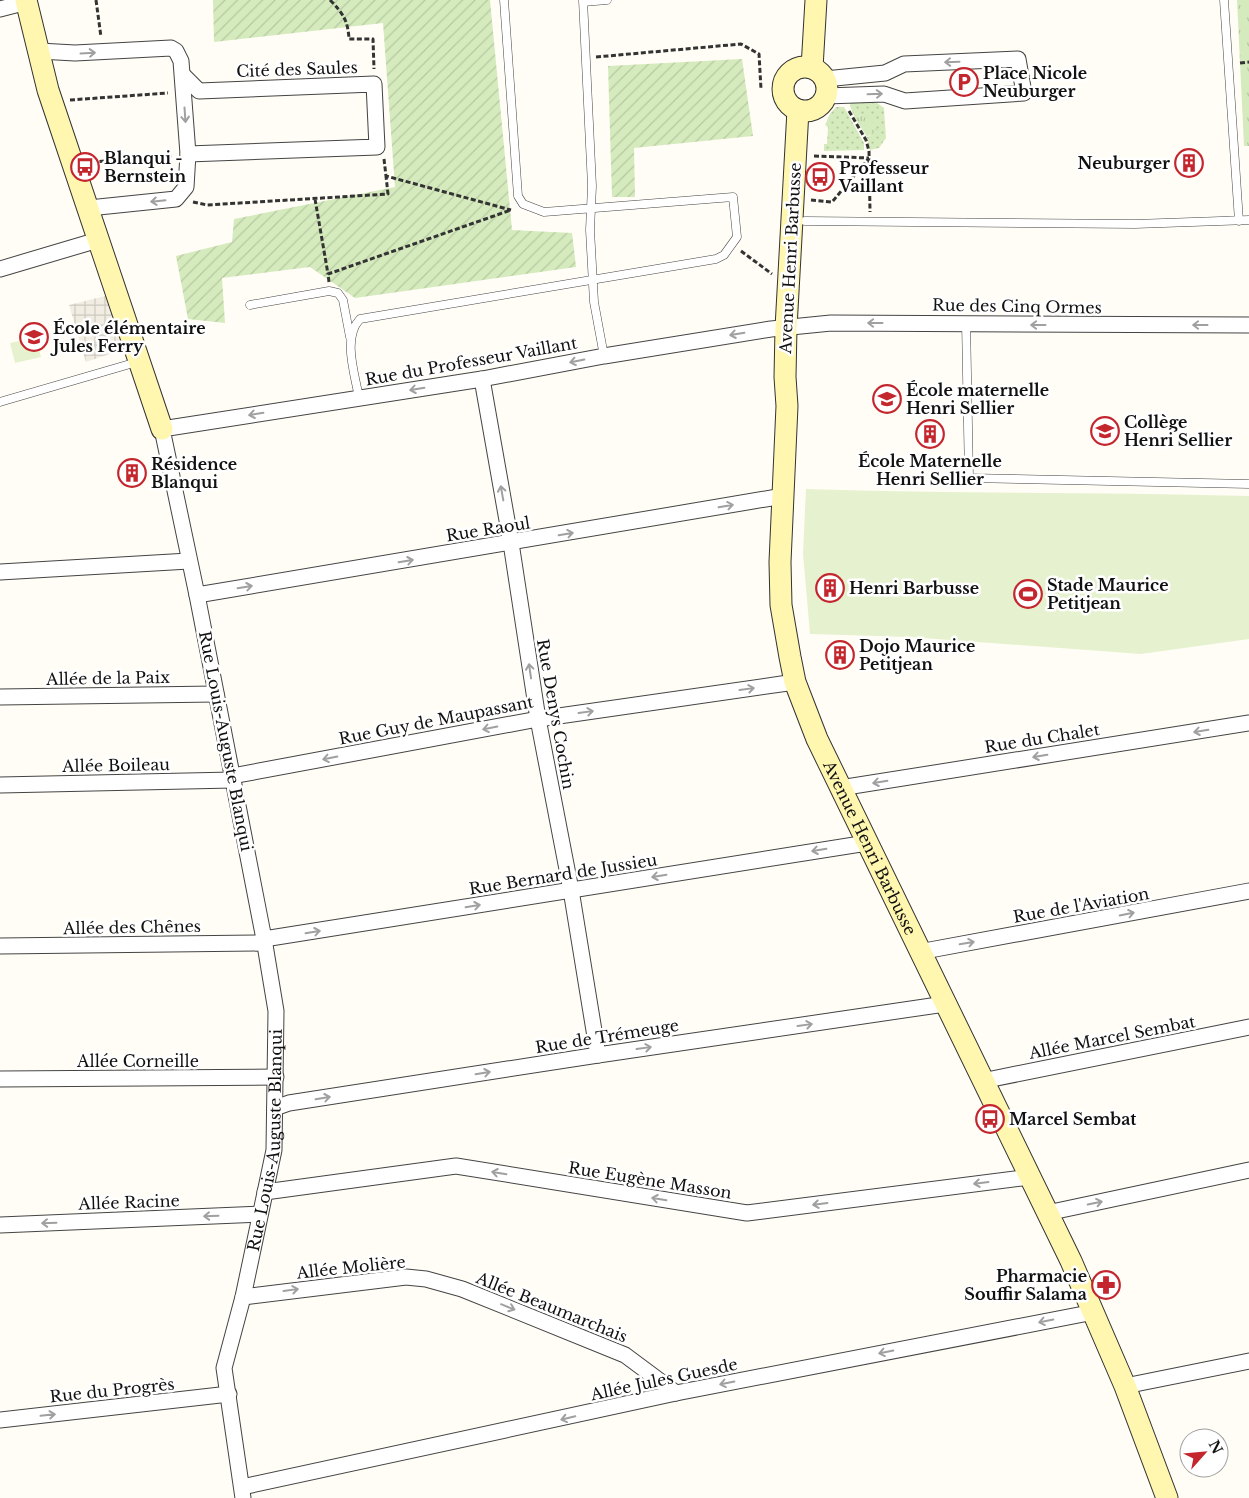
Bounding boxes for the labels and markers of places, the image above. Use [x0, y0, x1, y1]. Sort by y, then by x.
place label: Place Nicole Neuburger [983, 63, 1087, 101]
parking icon: Place Nicole Neuburger [949, 67, 979, 97]
place label: Blanqui - Bernstein [104, 148, 186, 186]
building icon: Neuburger [1174, 148, 1204, 178]
bus stop icon: Blanqui - Bernstein [70, 152, 100, 182]
place label: Neuburger [1078, 153, 1170, 173]
place label: Professeur Vaillant [838, 158, 929, 196]
bus stop icon: Professeur Vaillant [805, 162, 835, 192]
place label: École élémentaire Jules Ferry [50, 318, 206, 356]
school or university icon: École élémentaire Jules Ferry [19, 322, 49, 352]
place label: École maternelle Henri Sellier [906, 380, 1049, 418]
school or university icon: École maternelle Henri Sellier [872, 384, 902, 414]
place label: Collège Henri Sellier [1124, 412, 1232, 450]
school or university icon: Collège Henri Sellier [1090, 416, 1120, 446]
building icon: École Maternelle Henri Sellier [915, 419, 945, 449]
place label: École Maternelle Henri Sellier [858, 451, 1002, 489]
place label: Résidence Blanqui [151, 454, 237, 492]
building icon: Résidence Blanqui [117, 458, 147, 488]
building icon: Henri Barbusse [815, 573, 845, 603]
place label: Stade Maurice Petitjean [1047, 575, 1169, 613]
place label: Henri Barbusse [849, 578, 979, 598]
sports icon: Stade Maurice Petitjean [1013, 579, 1043, 609]
place label: Dojo Maurice Petitjean [859, 636, 975, 674]
building icon: Dojo Maurice Petitjean [825, 640, 855, 670]
bus stop icon: Marcel Sembat [975, 1104, 1005, 1134]
place label: Marcel Sembat [1009, 1109, 1137, 1129]
place label: Pharmacie Souffir Salama [964, 1266, 1087, 1304]
pharmacy icon: Pharmacie Souffir Salama [1091, 1270, 1121, 1300]

